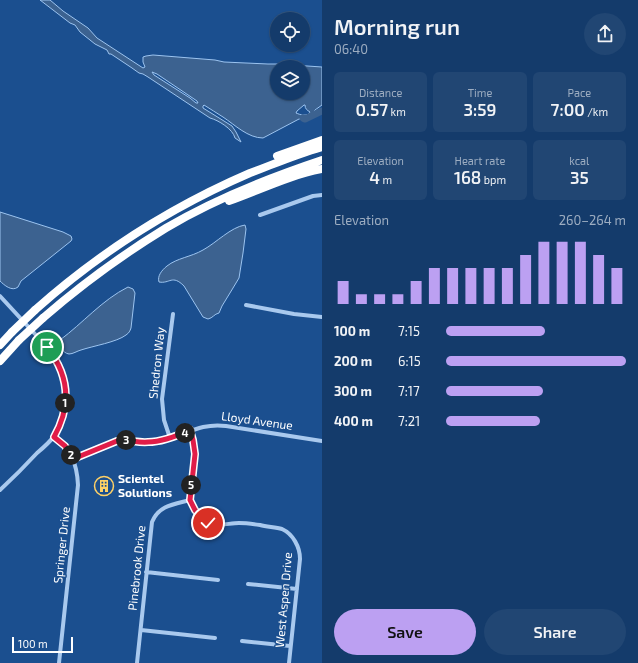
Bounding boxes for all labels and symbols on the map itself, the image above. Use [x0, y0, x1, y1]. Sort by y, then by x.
street label: Shedron Way [145, 326, 167, 400]
pin [30, 330, 64, 364]
pin: 1 [55, 393, 75, 413]
street label: Lloyd Avenue [220, 408, 294, 432]
pin: 4 [175, 423, 195, 443]
pin: 3 [116, 430, 136, 450]
pin: 2 [61, 445, 81, 465]
place label: Scientel Solutions [118, 471, 172, 499]
building icon: Scientel Solutions [93, 475, 115, 497]
pin: 5 [181, 475, 201, 495]
street label: Springer Drive [50, 506, 72, 584]
pin [191, 506, 225, 540]
street label: Pinebrook Drive [125, 525, 147, 611]
street label: West Aspen Drive [272, 552, 294, 648]
scale bar [12, 635, 73, 654]

